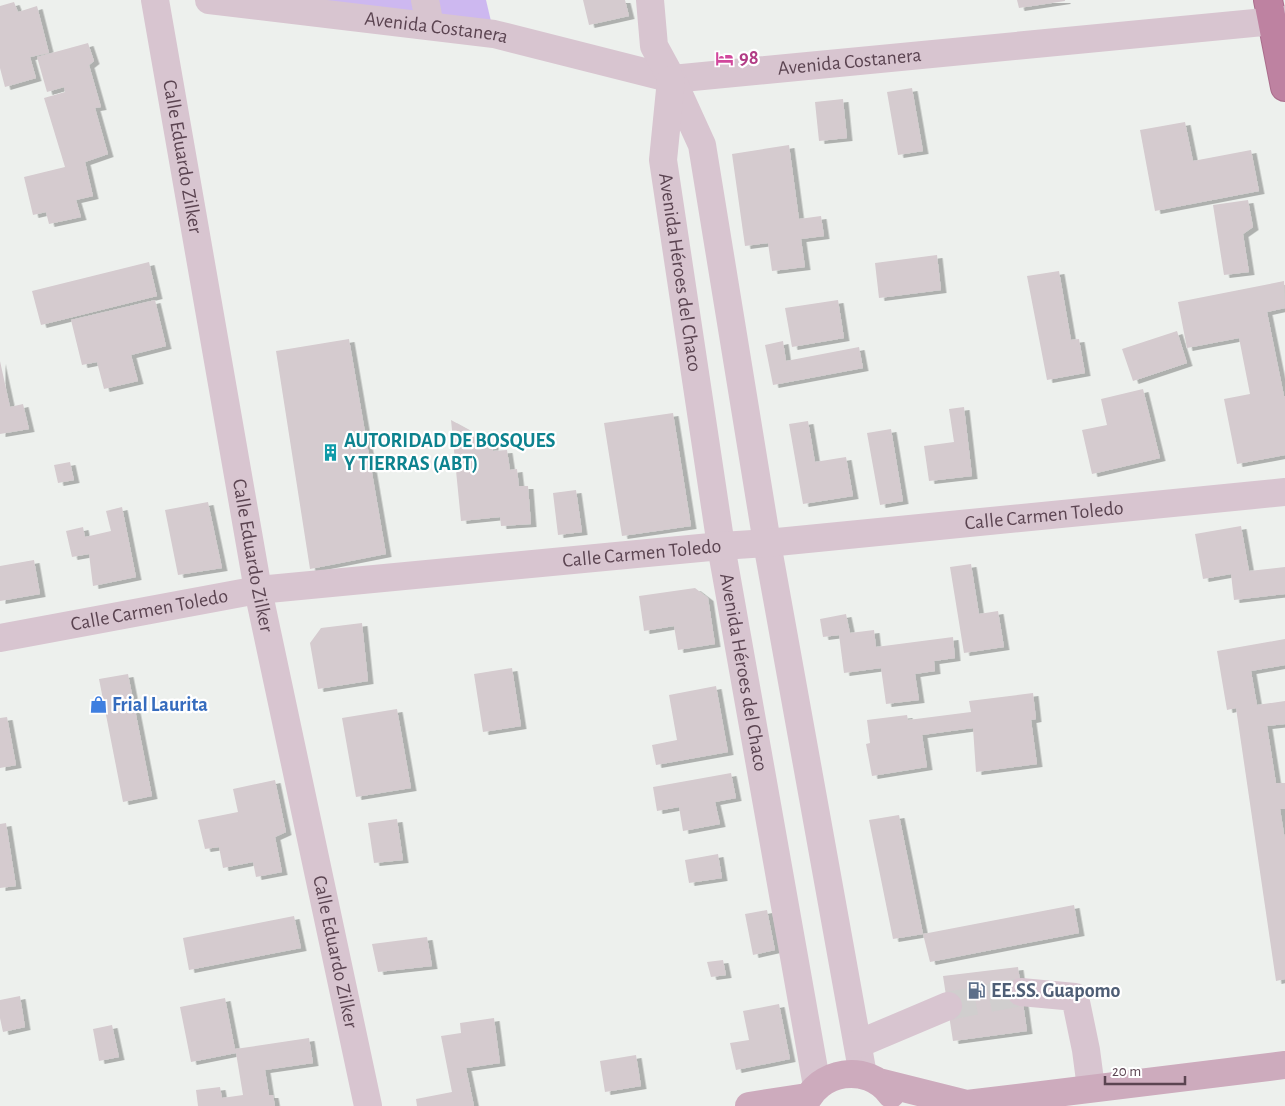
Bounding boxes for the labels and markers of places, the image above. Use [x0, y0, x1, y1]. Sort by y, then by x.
hotel icon: 98 [715, 48, 735, 68]
place label: 98 [739, 48, 759, 68]
place label: AUTORIDAD DE BOSQUES Y TIERRAS (ABT) [344, 431, 556, 474]
building icon: AUTORIDAD DE BOSQUES Y TIERRAS (ABT) [320, 442, 340, 462]
shop icon: Frial Laurita [88, 695, 108, 715]
place label: Frial Laurita [112, 695, 208, 715]
fuel station icon: EE.SS. Guapomo [967, 981, 987, 1001]
place label: EE.SS. Guapomo [991, 981, 1121, 1001]

